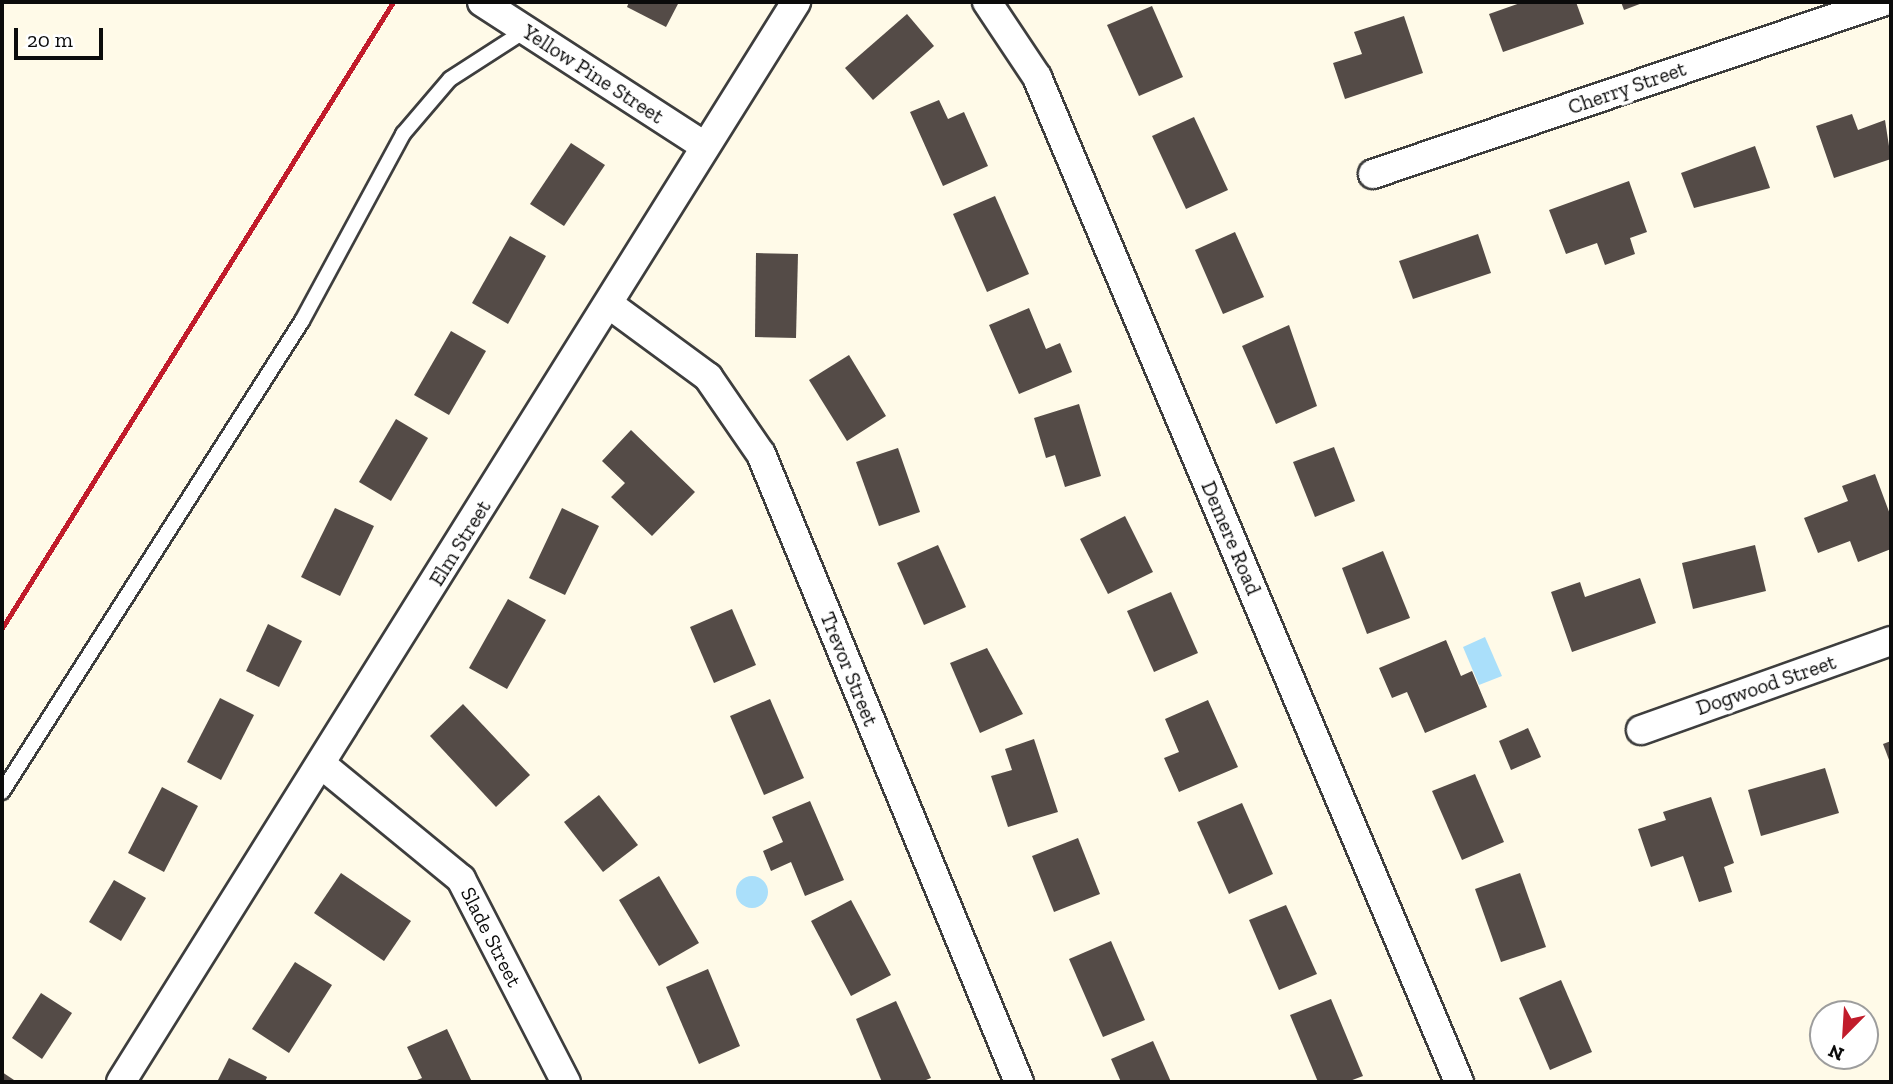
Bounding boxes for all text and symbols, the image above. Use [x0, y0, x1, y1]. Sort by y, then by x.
scale bar [18, 14, 107, 58]
street label: Yellow Pine Street [518, 19, 668, 129]
text: 20 m [27, 27, 73, 52]
street label: Cherry Street [1564, 56, 1690, 120]
street label: Demere Road [1196, 477, 1266, 599]
street label: Elm Street [424, 496, 496, 590]
street label: Trevor Street [815, 608, 883, 730]
street label: Dogwood Street [1693, 649, 1839, 721]
street label: Slade Street [455, 883, 527, 991]
north arrow [1809, 1000, 1879, 1070]
text: N [1825, 1039, 1847, 1066]

